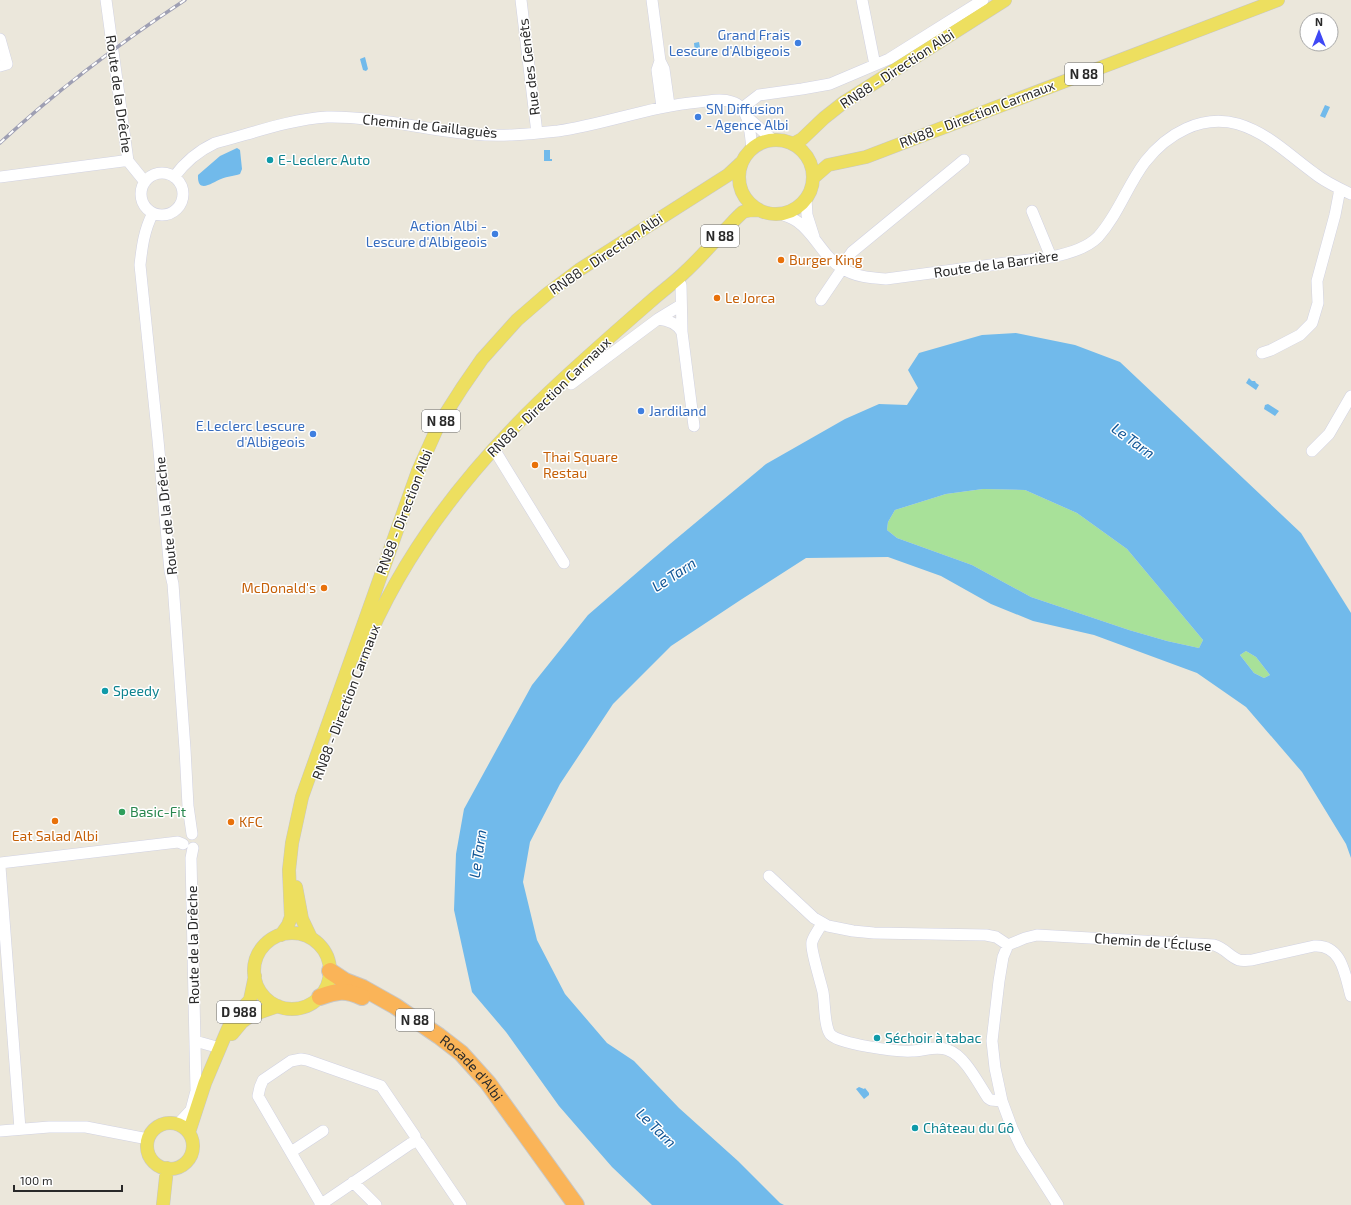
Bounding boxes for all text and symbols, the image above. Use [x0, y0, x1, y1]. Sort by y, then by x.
north arrow [1299, 12, 1339, 52]
text: N [1315, 15, 1323, 28]
street label: Rue des Genêts [514, 18, 543, 116]
street label: RN88 - Direction Albi [836, 25, 957, 112]
place label: Grand Frais Lescure d'Albigeois [669, 26, 790, 59]
street label: Route de la Drêche [103, 34, 136, 154]
marker: Grand Frais Lescure d'Albigeois [793, 38, 803, 48]
road number: N 88 [1065, 63, 1103, 85]
street label: RN88 - Direction Carmaux [897, 76, 1058, 151]
place label: SN Diffusion - Agence Albi [706, 100, 789, 133]
street label: Chemin de Gaillaguès [362, 110, 498, 141]
marker: SN Diffusion - Agence Albi [693, 112, 703, 122]
place label: E-Leclerc Auto [278, 151, 370, 168]
marker: E-Leclerc Auto [265, 155, 275, 165]
street label: RN88 - Direction Albi [546, 209, 665, 298]
place label: Action Albi - Lescure d'Albigeois [366, 217, 487, 250]
road number: N 88 [701, 225, 739, 247]
marker: Action Albi - Lescure d'Albigeois [490, 229, 500, 239]
street label: Route de la Barrière [933, 246, 1059, 281]
place label: Burger King [789, 251, 863, 268]
marker: Burger King [776, 255, 786, 265]
place label: Le Jorca [725, 289, 775, 306]
marker: Le Jorca [712, 293, 722, 303]
street label: RN88 - Direction Carmaux [483, 333, 614, 460]
place label: Jardiland [649, 402, 706, 419]
marker: Jardiland [636, 406, 646, 416]
road number: N 88 [422, 410, 460, 432]
place label: E.Leclerc Lescure d'Albigeois [196, 417, 305, 450]
water label: Le Tarn [1109, 419, 1159, 462]
marker: E.Leclerc Lescure d'Albigeois [308, 429, 318, 439]
street label: RN88 - Direction Albi [372, 447, 435, 577]
place label: Thai Square Restau [543, 448, 618, 481]
street label: Route de la Drêche [151, 456, 180, 576]
marker: Thai Square Restau [530, 460, 540, 470]
water label: Le Tarn [648, 553, 699, 595]
place label: McDonald's [242, 579, 316, 596]
marker: McDonald's [319, 583, 329, 593]
street label: RN88 - Direction Carmaux [308, 621, 383, 782]
place label: Speedy [113, 682, 160, 699]
marker: Speedy [100, 686, 110, 696]
place label: Basic-Fit [130, 803, 186, 820]
marker: Basic-Fit [117, 807, 127, 817]
place label: KFC [239, 813, 263, 830]
marker: Eat Salad Albi [50, 816, 60, 826]
marker: KFC [226, 817, 236, 827]
place label: Eat Salad Albi [12, 827, 98, 844]
water label: Le Tarn [465, 828, 489, 879]
street label: Route de la Drêche [183, 885, 202, 1005]
street label: Chemin de l'Écluse [1094, 929, 1212, 954]
road number: D 988 [217, 1001, 261, 1023]
road number: N 88 [396, 1009, 434, 1031]
place label: Séchoir à tabac [885, 1029, 981, 1046]
street label: Rocade d'Albi [437, 1031, 507, 1104]
marker: Séchoir à tabac [872, 1033, 882, 1043]
water label: Le Tarn [633, 1104, 681, 1151]
place label: Château du Gô [923, 1119, 1014, 1136]
marker: Château du Gô [910, 1123, 920, 1133]
scale bar [14, 1167, 122, 1193]
text: 100 m [20, 1173, 52, 1187]

